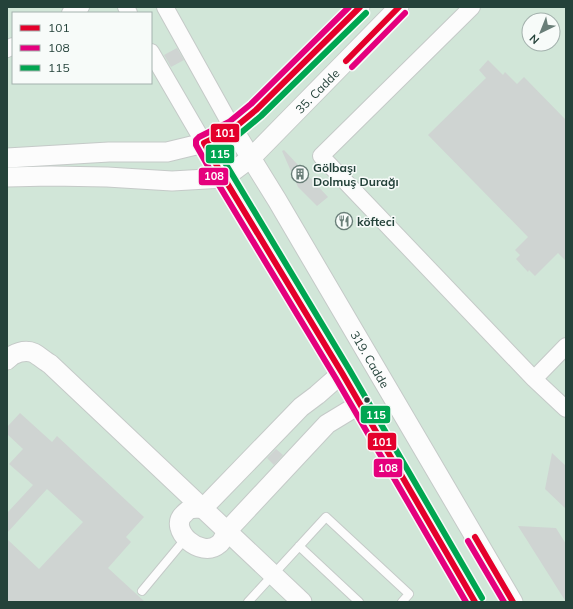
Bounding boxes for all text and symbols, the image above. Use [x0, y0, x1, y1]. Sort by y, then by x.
legend [12, 12, 152, 84]
north arrow [521, 12, 561, 52]
text: 101 [48, 20, 70, 35]
text: N [526, 31, 542, 47]
text: 108 [48, 40, 70, 55]
text: 115 [48, 60, 70, 75]
street label: 35. Cadde [292, 65, 342, 116]
line badge: 101 [210, 123, 240, 143]
text: 101 [215, 126, 235, 140]
line badge: 115 [205, 144, 235, 164]
text: 115 [210, 147, 230, 161]
place label: Gölbaşı Dolmuş Durağı [313, 160, 399, 189]
building icon: Gölbaşı Dolmuş Durağı [290, 164, 310, 184]
line badge: 108 [198, 167, 229, 186]
text: 108 [204, 169, 224, 183]
restaurant icon: köfteci [334, 211, 354, 231]
place label: köfteci [357, 214, 395, 229]
street label: 319. Cadde [348, 328, 393, 390]
unlabelled marker [362, 395, 372, 405]
line badge: 115 [360, 405, 391, 424]
text: 115 [366, 408, 386, 422]
line badge: 101 [367, 432, 397, 451]
text: 101 [372, 435, 392, 449]
line badge: 108 [373, 458, 403, 478]
text: 108 [378, 461, 398, 475]

